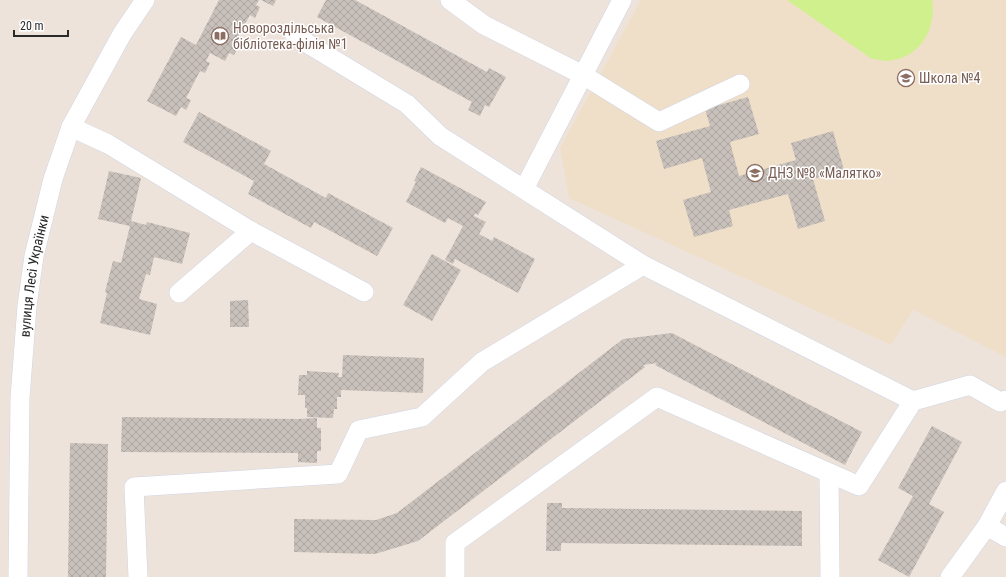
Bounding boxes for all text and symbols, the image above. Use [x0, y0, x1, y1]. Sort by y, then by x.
scale bar [14, 12, 68, 38]
text: 20 m [20, 19, 44, 33]
place label: Новороздільська бібліотека-філія №1 [233, 20, 348, 52]
library icon: Новороздільська бібліотека-філія №1 [210, 26, 230, 46]
school or university icon: Школа №4 [896, 68, 916, 88]
place label: Школа №4 [919, 70, 980, 86]
school or university icon: ДНЗ №8 «Малятко» [745, 163, 765, 183]
place label: ДНЗ №8 «Малятко» [768, 165, 882, 181]
street label: вулиця Лесі Українки [17, 213, 52, 338]

